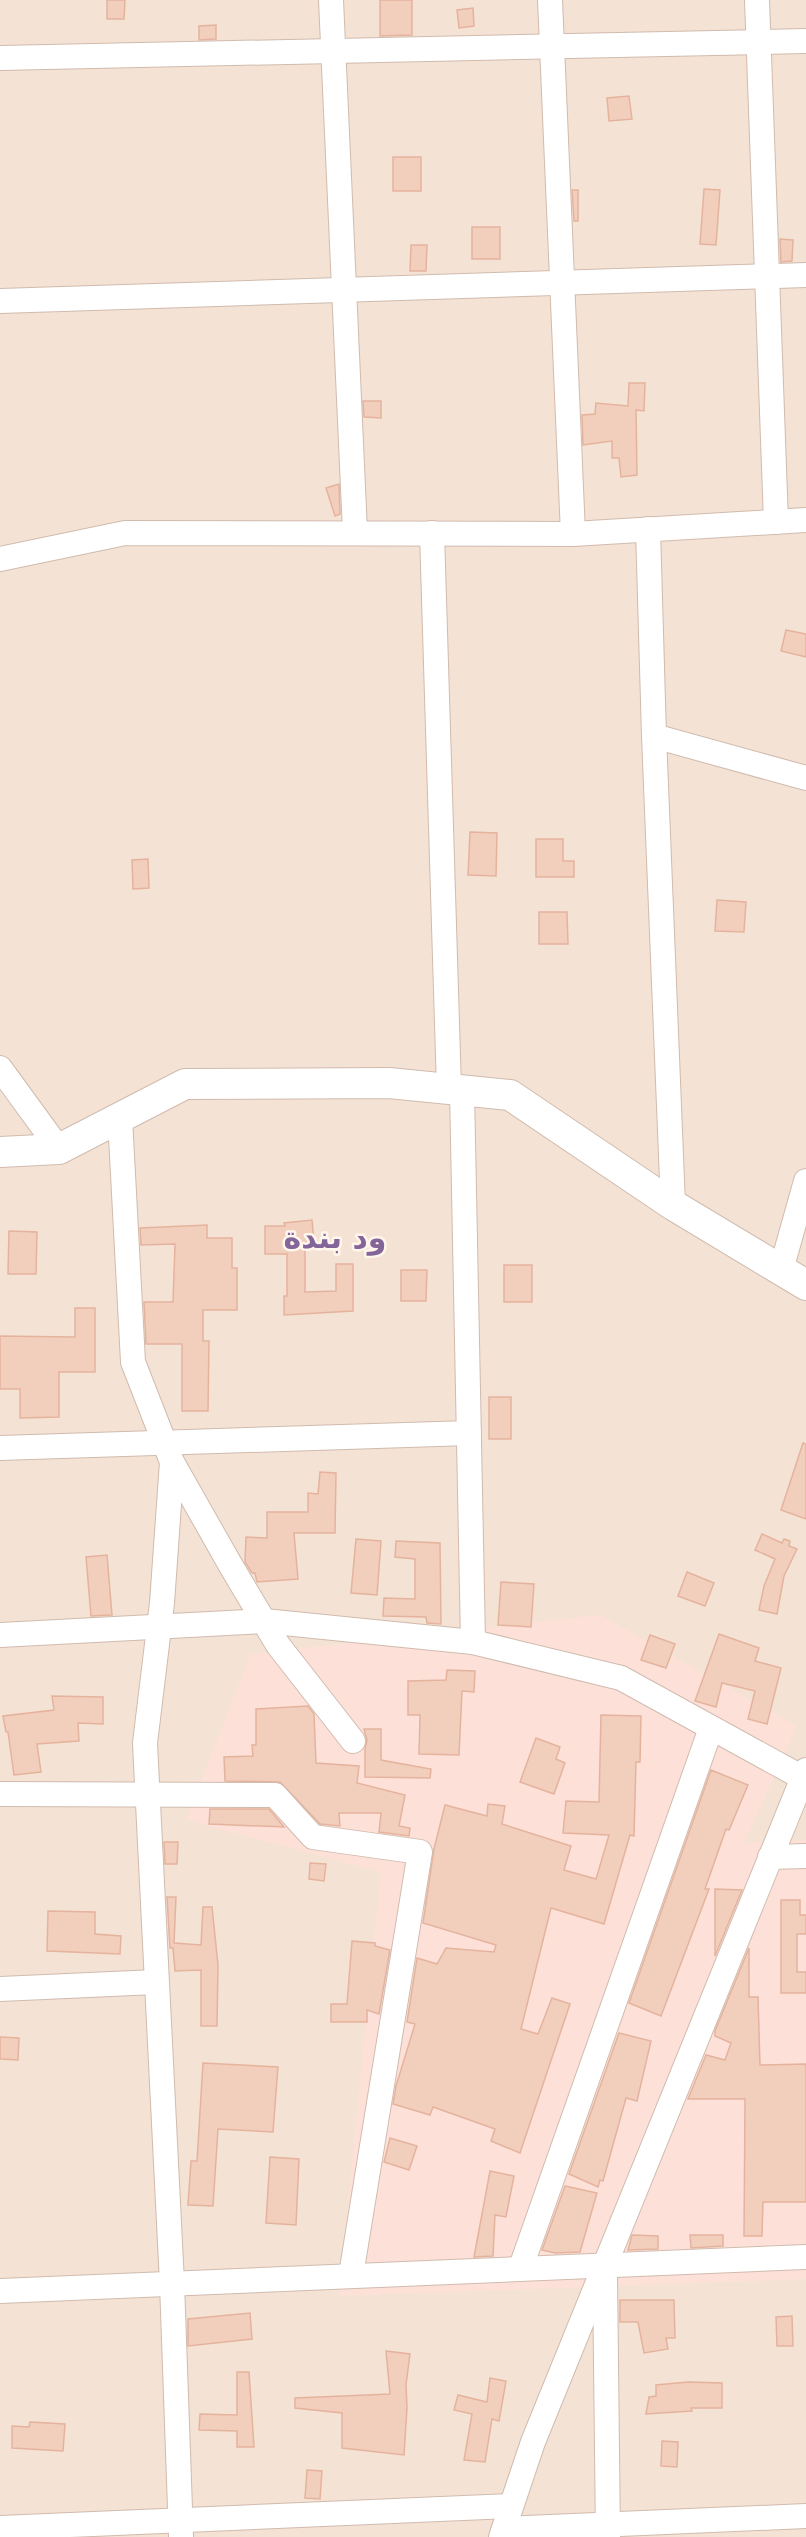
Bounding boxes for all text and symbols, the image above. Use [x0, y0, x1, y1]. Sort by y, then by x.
district label: ود بندة [283, 1220, 387, 1256]

